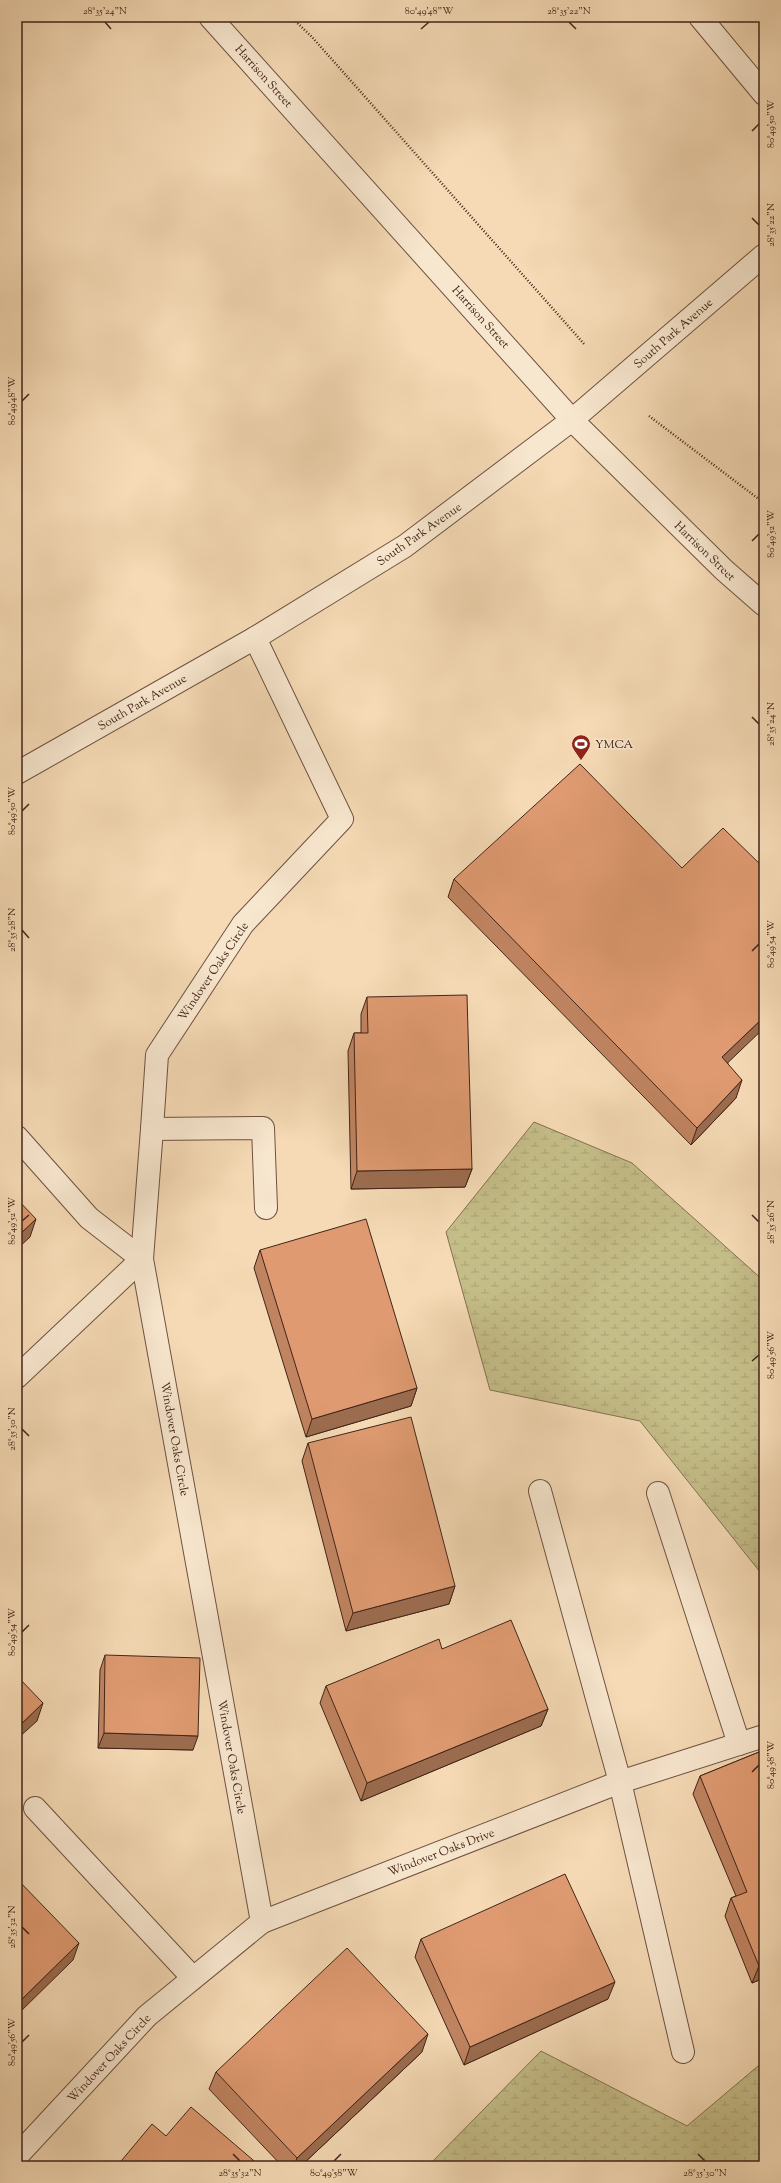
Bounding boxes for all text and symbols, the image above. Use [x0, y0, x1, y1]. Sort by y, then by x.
text: 28°35'24"N [83, 4, 127, 19]
text: 80°49'48"W [405, 4, 453, 19]
text: 28°35'22"N [547, 4, 591, 19]
street label: Harrison Street [230, 41, 296, 112]
text: 80°49'50"W [764, 100, 779, 148]
text: 28°35'22"N [764, 203, 779, 247]
street label: Harrison Street [447, 282, 513, 353]
street label: South Park Avenue [630, 294, 718, 373]
text: 80°49'48"W [5, 377, 20, 425]
street label: South Park Avenue [373, 499, 466, 571]
text: 80°49'52"W [764, 510, 779, 558]
street label: Harrison Street [670, 518, 739, 586]
street label: South Park Avenue [95, 670, 191, 736]
text: 28°35'24"N [764, 702, 779, 746]
sports icon: YMCA [570, 733, 592, 761]
place label: YMCA [595, 736, 634, 754]
text: 80°49'50"W [5, 787, 20, 835]
text: 28°35'28"N [5, 908, 20, 952]
street label: Windover Oaks Circle [174, 918, 254, 1025]
text: 80°49'54"W [764, 920, 779, 968]
text: 80°49'52"W [5, 1197, 20, 1245]
text: 28°35'26"N [764, 1200, 779, 1244]
text: 80°49'56"W [764, 1331, 779, 1379]
street label: Windover Oaks Circle [155, 1381, 193, 1498]
text: 28°35'30"N [5, 1407, 20, 1451]
text: 80°49'54"W [5, 1608, 20, 1656]
street label: Windover Oaks Circle [212, 1699, 250, 1816]
text: 80°49'58"W [764, 1741, 779, 1789]
street label: Windover Oaks Drive [385, 1824, 498, 1882]
text: 28°35'32"N [5, 1905, 20, 1949]
street label: Windover Oaks Circle [64, 2010, 156, 2107]
text: 80°49'56"W [5, 2018, 20, 2066]
text: 28°35'32"N [218, 2166, 262, 2181]
text: 80°49'58"W [310, 2166, 358, 2181]
text: 28°35'30"N [683, 2166, 727, 2181]

